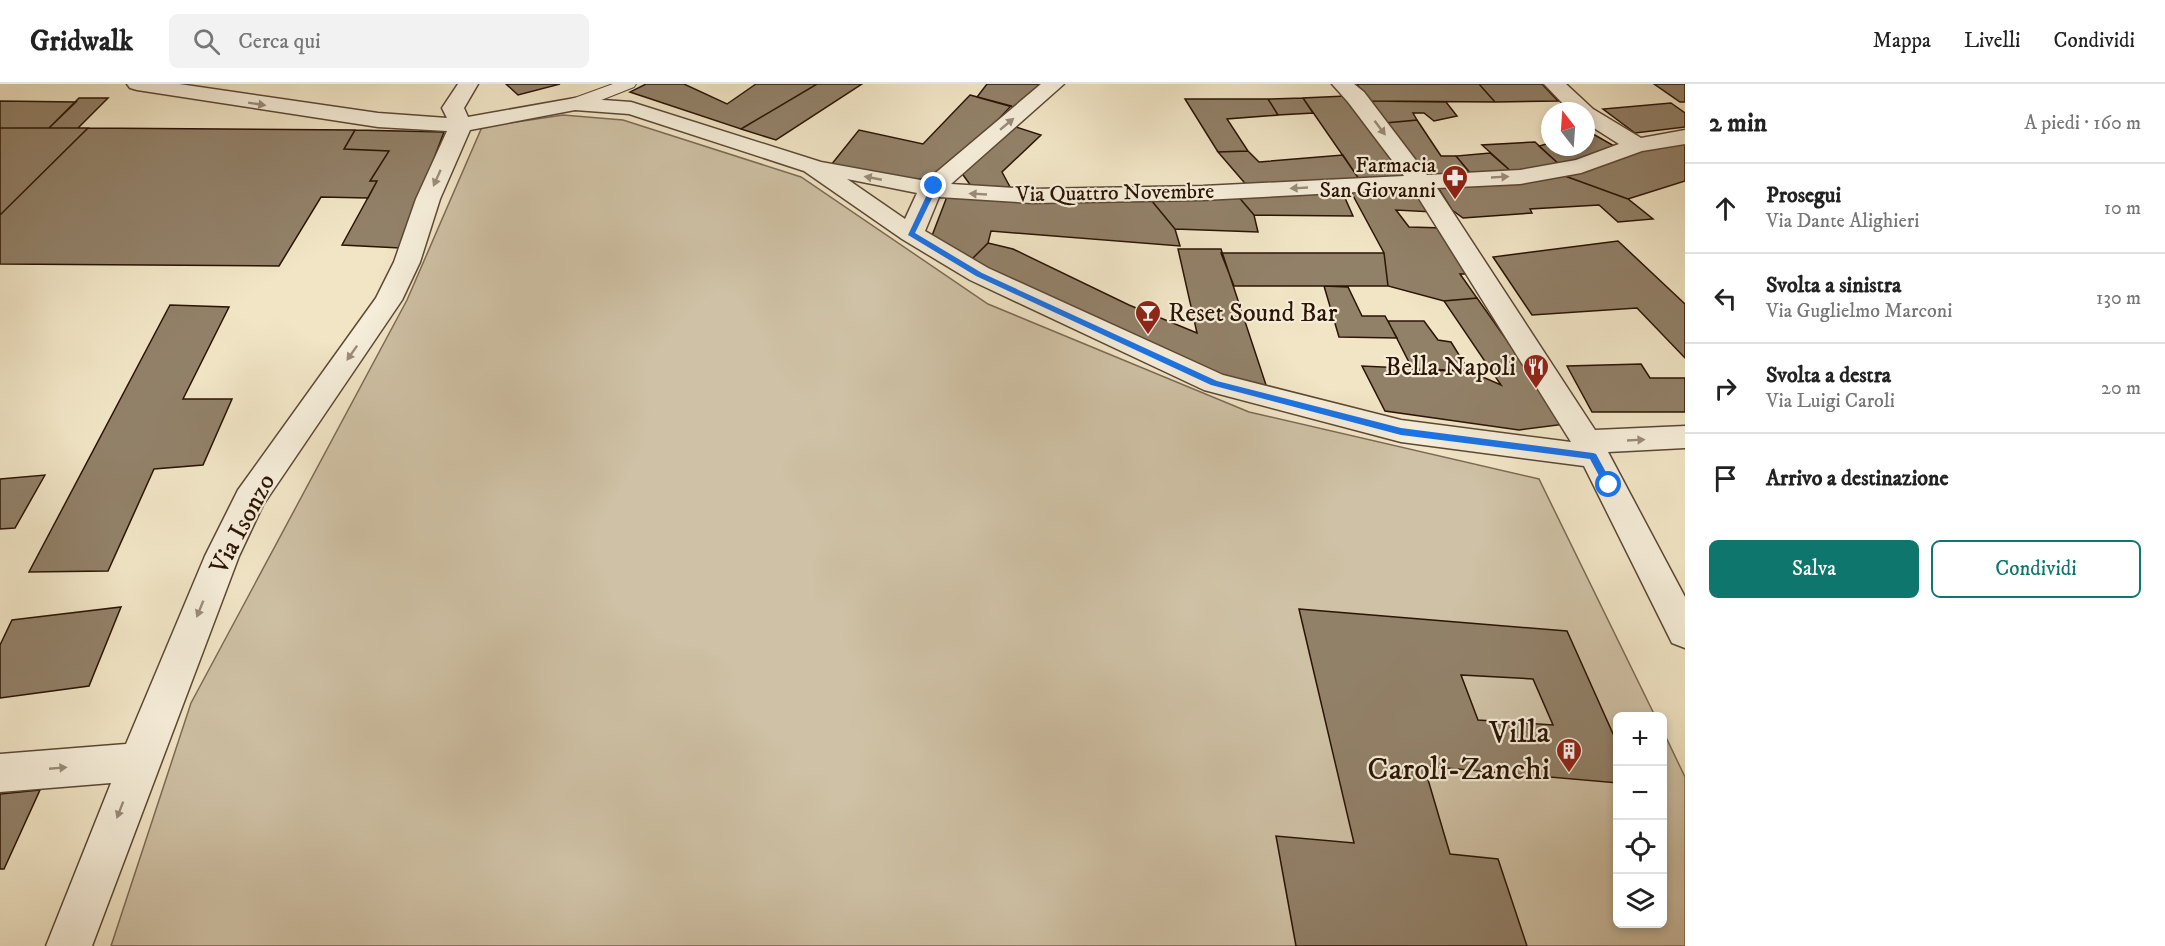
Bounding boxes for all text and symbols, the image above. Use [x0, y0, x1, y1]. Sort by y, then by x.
search box [169, 14, 589, 68]
text: Gridwalk [30, 24, 133, 59]
icon: search [190, 25, 223, 58]
text: Cerca qui [238, 28, 321, 55]
text: Mappa [1873, 28, 1931, 54]
text: Livelli [1964, 28, 2020, 54]
text: Condividi [2053, 28, 2135, 54]
one-way arrow [248, 100, 267, 109]
north arrow [1541, 102, 1595, 156]
text: 2 min [1709, 107, 1767, 140]
text: A piedi · 160 m [2024, 111, 2141, 136]
one-way arrow [999, 118, 1014, 131]
one-way arrow [1373, 121, 1385, 136]
place label: Farmacia San Giovanni [1319, 152, 1437, 204]
pharmacy icon: Farmacia San Giovanni [1440, 163, 1470, 201]
one-way arrow [433, 170, 442, 187]
route end [920, 172, 946, 198]
one-way arrow [864, 173, 883, 182]
one-way arrow [1490, 173, 1509, 182]
street label: Via Quattro Novembre [1015, 178, 1214, 208]
text: Prosegui [1766, 182, 1841, 209]
one-way arrow [1289, 183, 1308, 192]
one-way arrow [968, 189, 987, 198]
icon: ahead [1709, 192, 1742, 225]
text: 10 m [2104, 196, 2141, 221]
text: Via Dante Alighieri [1766, 209, 1919, 234]
text: Svolta a sinistra [1766, 272, 1901, 299]
icon: left [1709, 282, 1742, 315]
text: 130 m [2096, 286, 2141, 311]
place label: Reset Sound Bar [1168, 297, 1338, 330]
bar icon: Reset Sound Bar [1133, 298, 1163, 336]
text: Via Guglielmo Marconi [1766, 299, 1952, 324]
one-way arrow [347, 344, 358, 361]
place label: Bella Napoli [1385, 351, 1516, 384]
restaurant icon: Bella Napoli [1521, 352, 1551, 390]
text: Svolta a destra [1766, 362, 1891, 389]
icon: right [1709, 372, 1742, 405]
text: 20 m [2101, 376, 2141, 401]
text: Via Luigi Caroli [1766, 389, 1895, 414]
one-way arrow [1627, 435, 1646, 444]
icon: arrive [1709, 462, 1742, 495]
text: Arrivo a destinazione [1766, 465, 1949, 492]
street label: Via Isonzo [202, 468, 283, 581]
route start [1595, 471, 1621, 497]
button: Salva [1709, 540, 1919, 598]
button: Condividi [1931, 540, 2141, 598]
one-way arrow [195, 601, 205, 619]
map controls [1613, 712, 1667, 928]
button: + [1613, 712, 1667, 766]
place label: Villa Caroli-Zanchi [1367, 713, 1550, 790]
building icon: Villa Caroli-Zanchi [1554, 736, 1584, 774]
one-way arrow [49, 764, 68, 773]
button: − [1613, 766, 1667, 820]
one-way arrow [115, 801, 125, 819]
button: locate [1613, 820, 1667, 874]
button: layers [1613, 874, 1667, 928]

